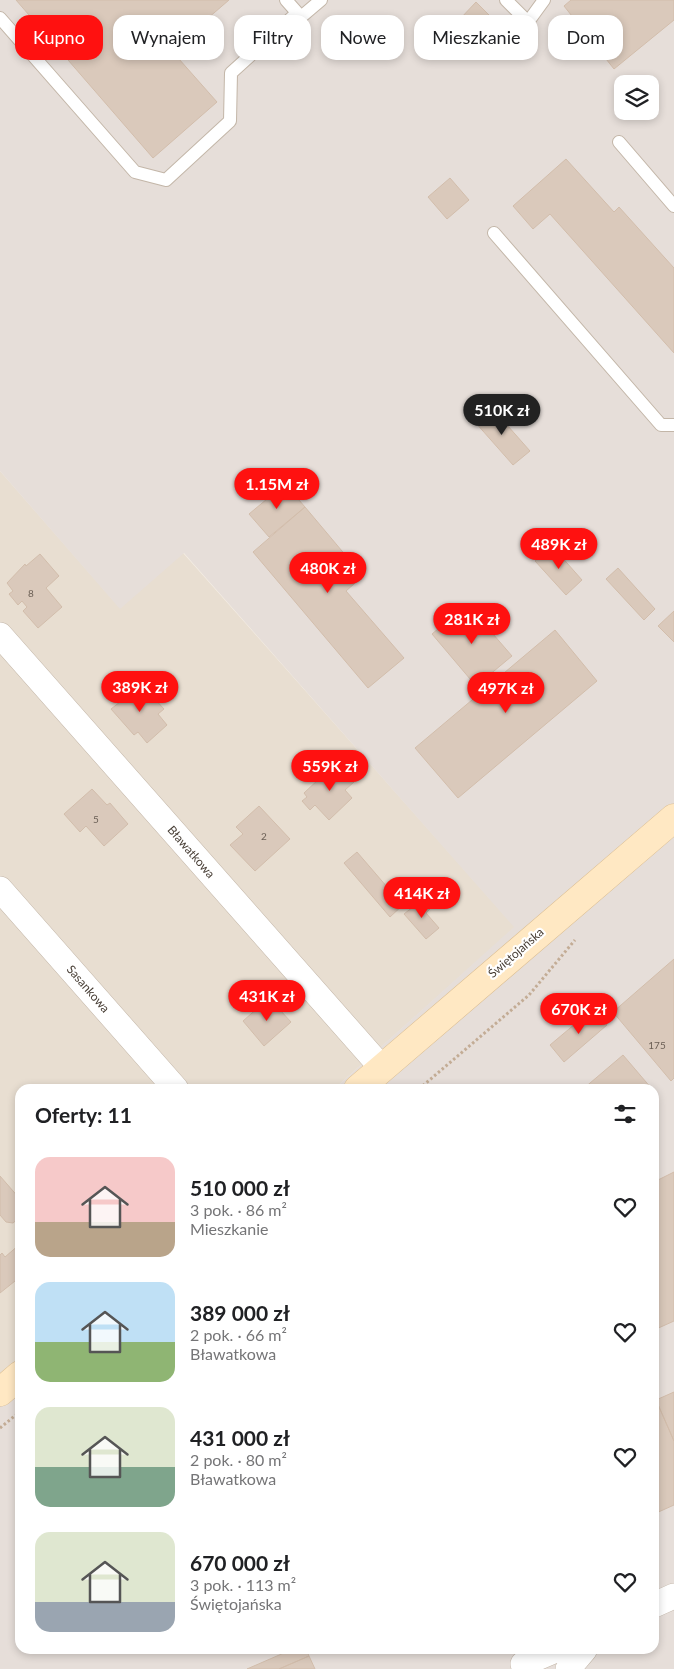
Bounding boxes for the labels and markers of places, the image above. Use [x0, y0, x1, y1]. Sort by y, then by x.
pin: 510K zł [456, 394, 548, 436]
pin: 1.15M zł [225, 468, 329, 510]
pin: 489K zł [513, 528, 605, 570]
pin: 480K zł [282, 552, 374, 594]
pin: 281K zł [426, 602, 518, 645]
pin: 389K zł [94, 670, 186, 713]
pin: 497K zł [460, 672, 552, 714]
pin: 559K zł [284, 750, 376, 792]
pin: 414K zł [376, 876, 468, 919]
pin: 431K zł [221, 980, 313, 1022]
pin: 670K zł [533, 992, 625, 1035]

